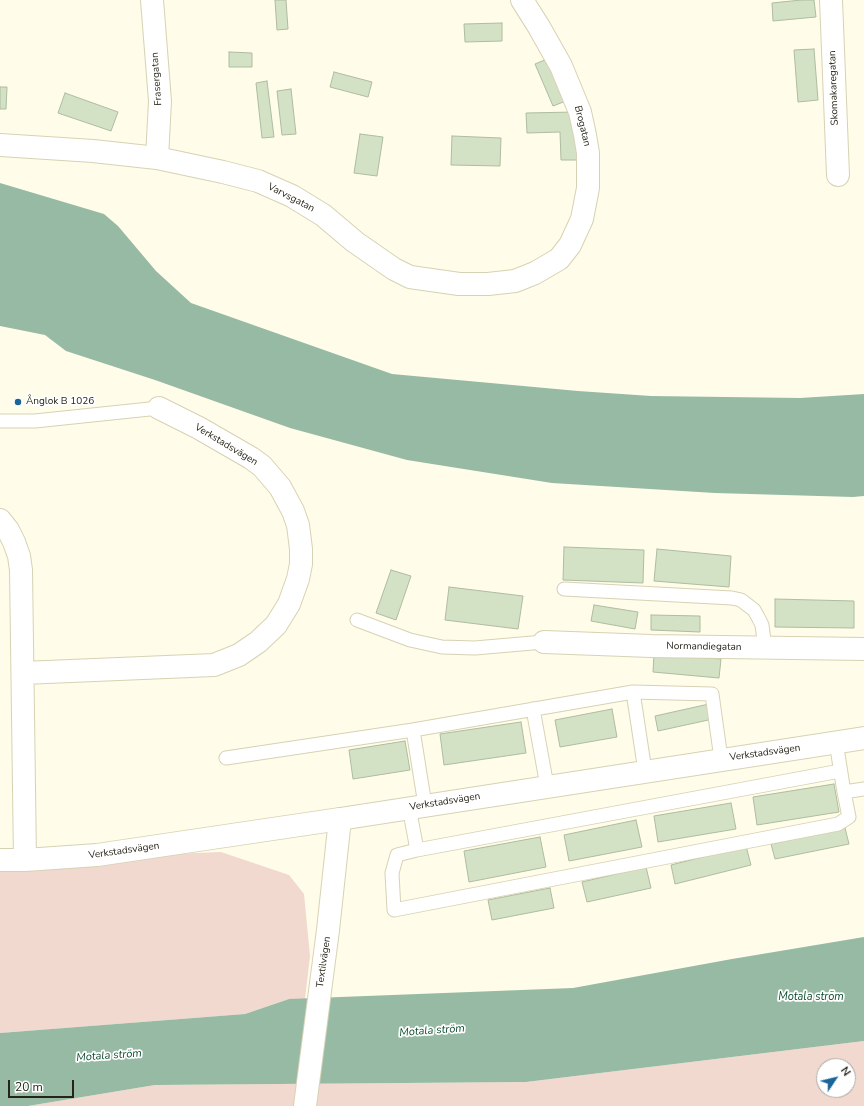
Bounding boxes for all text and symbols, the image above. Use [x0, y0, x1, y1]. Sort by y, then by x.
street label: Skomakaregatan [827, 50, 841, 126]
street label: Frasergatan [149, 52, 165, 106]
street label: Brogatan [571, 104, 593, 148]
street label: Varvsgatan [266, 181, 316, 215]
place label: Ånglok B 1026 [26, 396, 94, 408]
marker: Ånglok B 1026 [13, 397, 23, 407]
street label: Verkstadsvägen [192, 421, 260, 469]
street label: Normandiegatan [666, 640, 742, 654]
street label: Verkstadsvägen [729, 742, 801, 764]
street label: Verkstadsvägen [409, 790, 481, 814]
street label: Verkstadsvägen [88, 840, 160, 862]
street label: Textilvägen [314, 936, 334, 988]
water label: Motala ström [778, 990, 844, 1004]
water label: Motala ström [399, 1022, 465, 1040]
water label: Motala ström [76, 1047, 142, 1065]
north arrow [816, 1058, 856, 1098]
text: N [837, 1064, 854, 1079]
scale bar [10, 1072, 76, 1098]
text: 20 m [15, 1079, 43, 1095]

